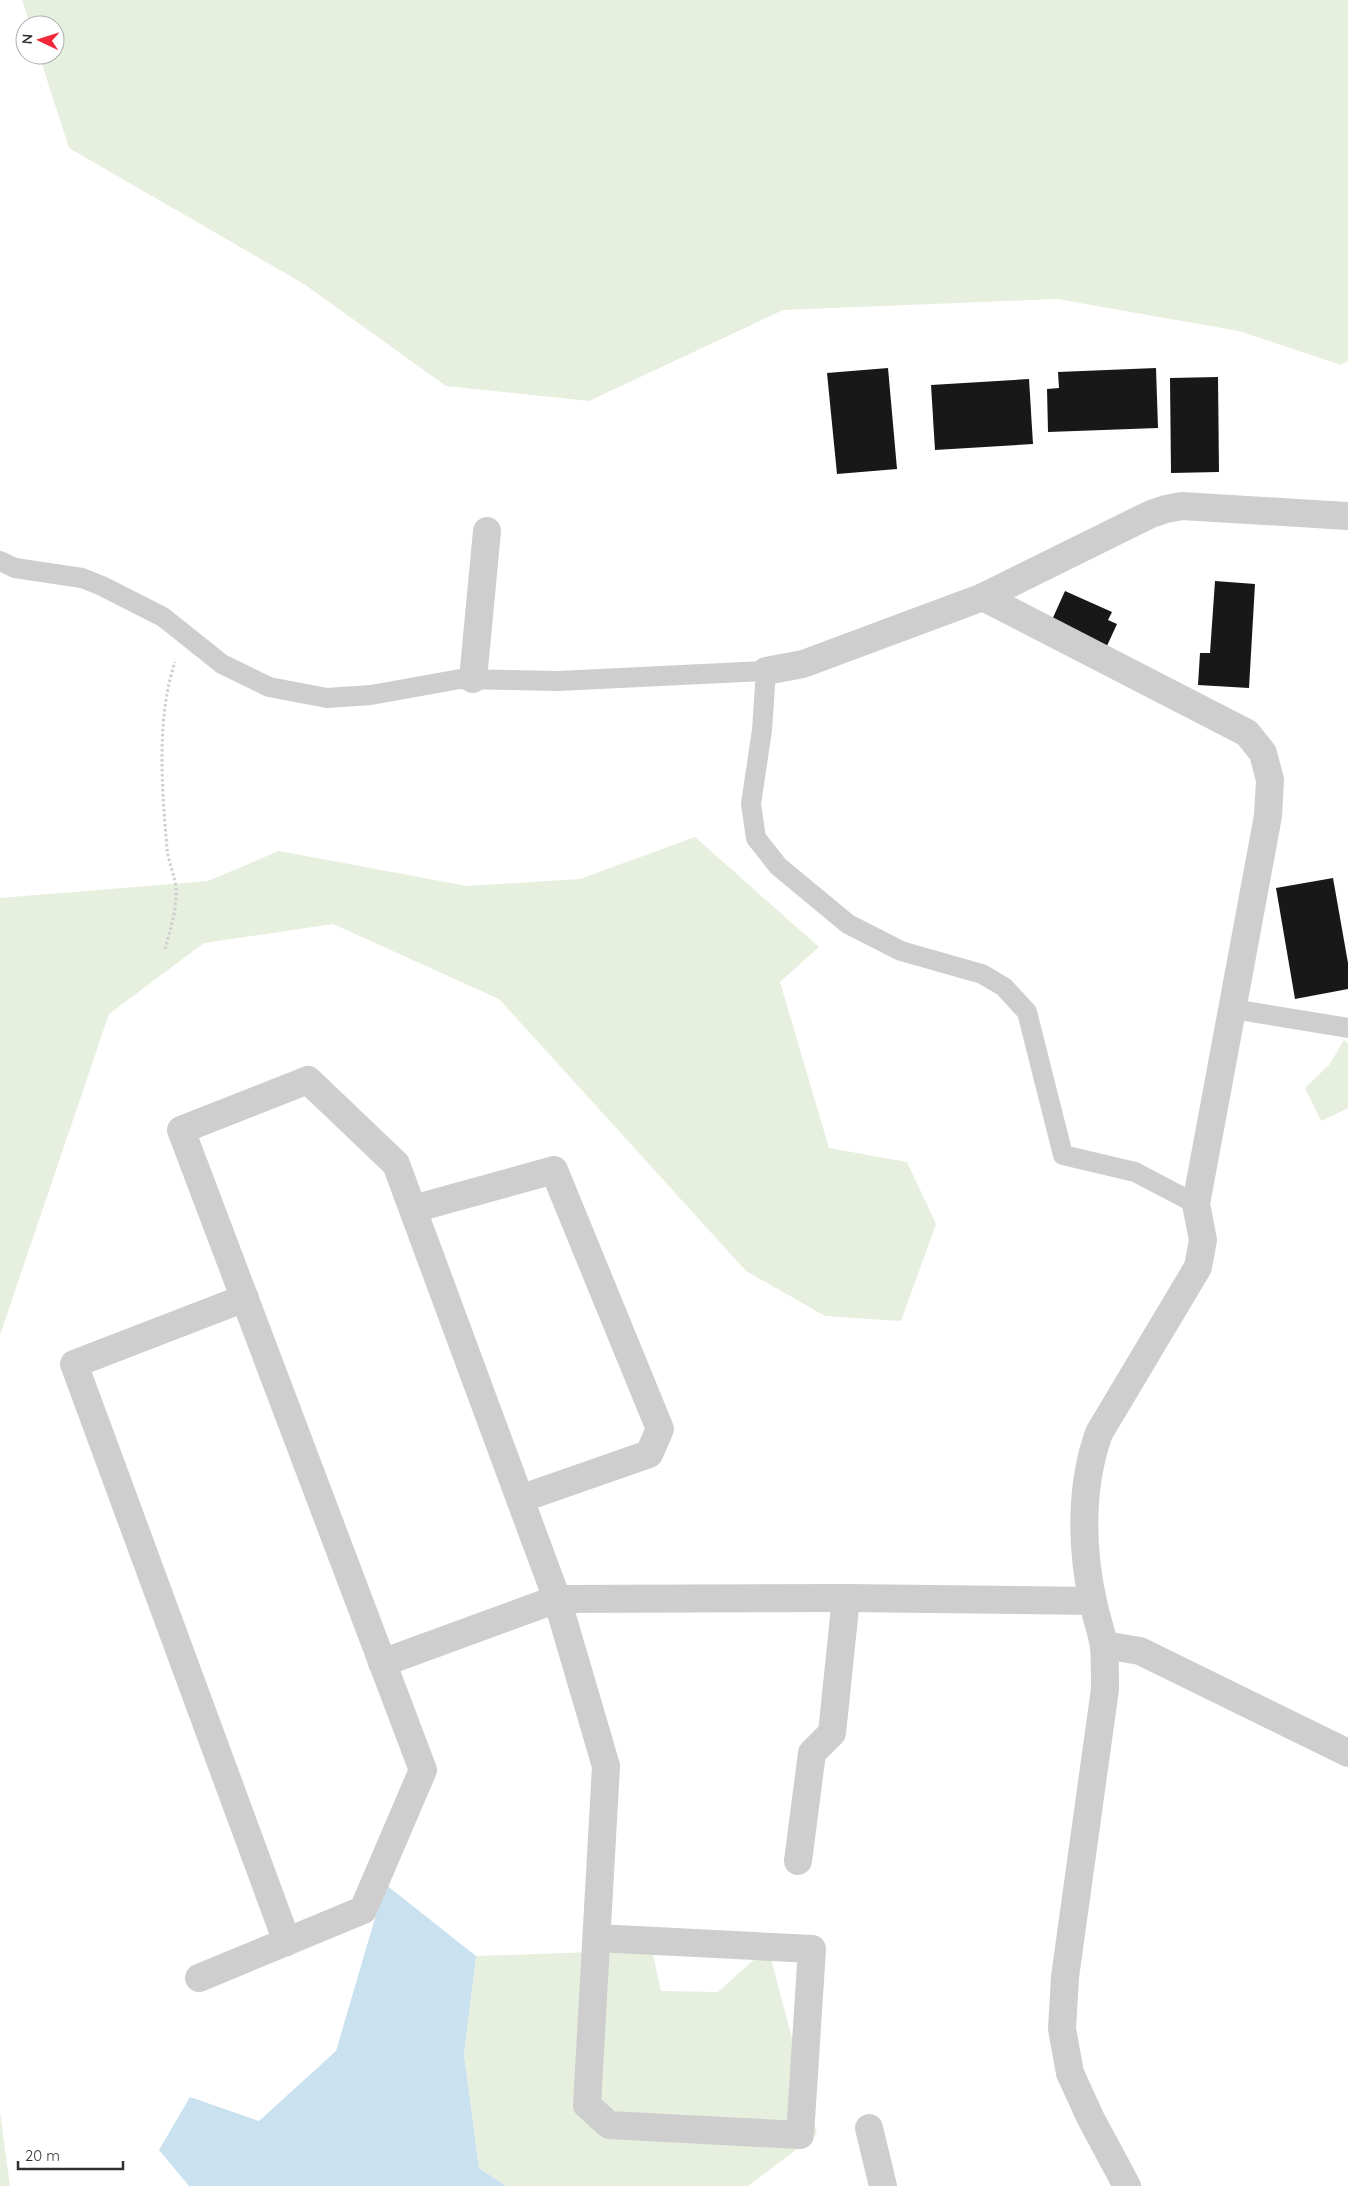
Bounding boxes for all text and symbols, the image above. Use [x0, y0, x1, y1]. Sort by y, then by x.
north arrow [15, 15, 65, 65]
text: N [18, 33, 36, 45]
scale bar [18, 2138, 122, 2170]
text: 20 m [25, 2146, 60, 2165]

